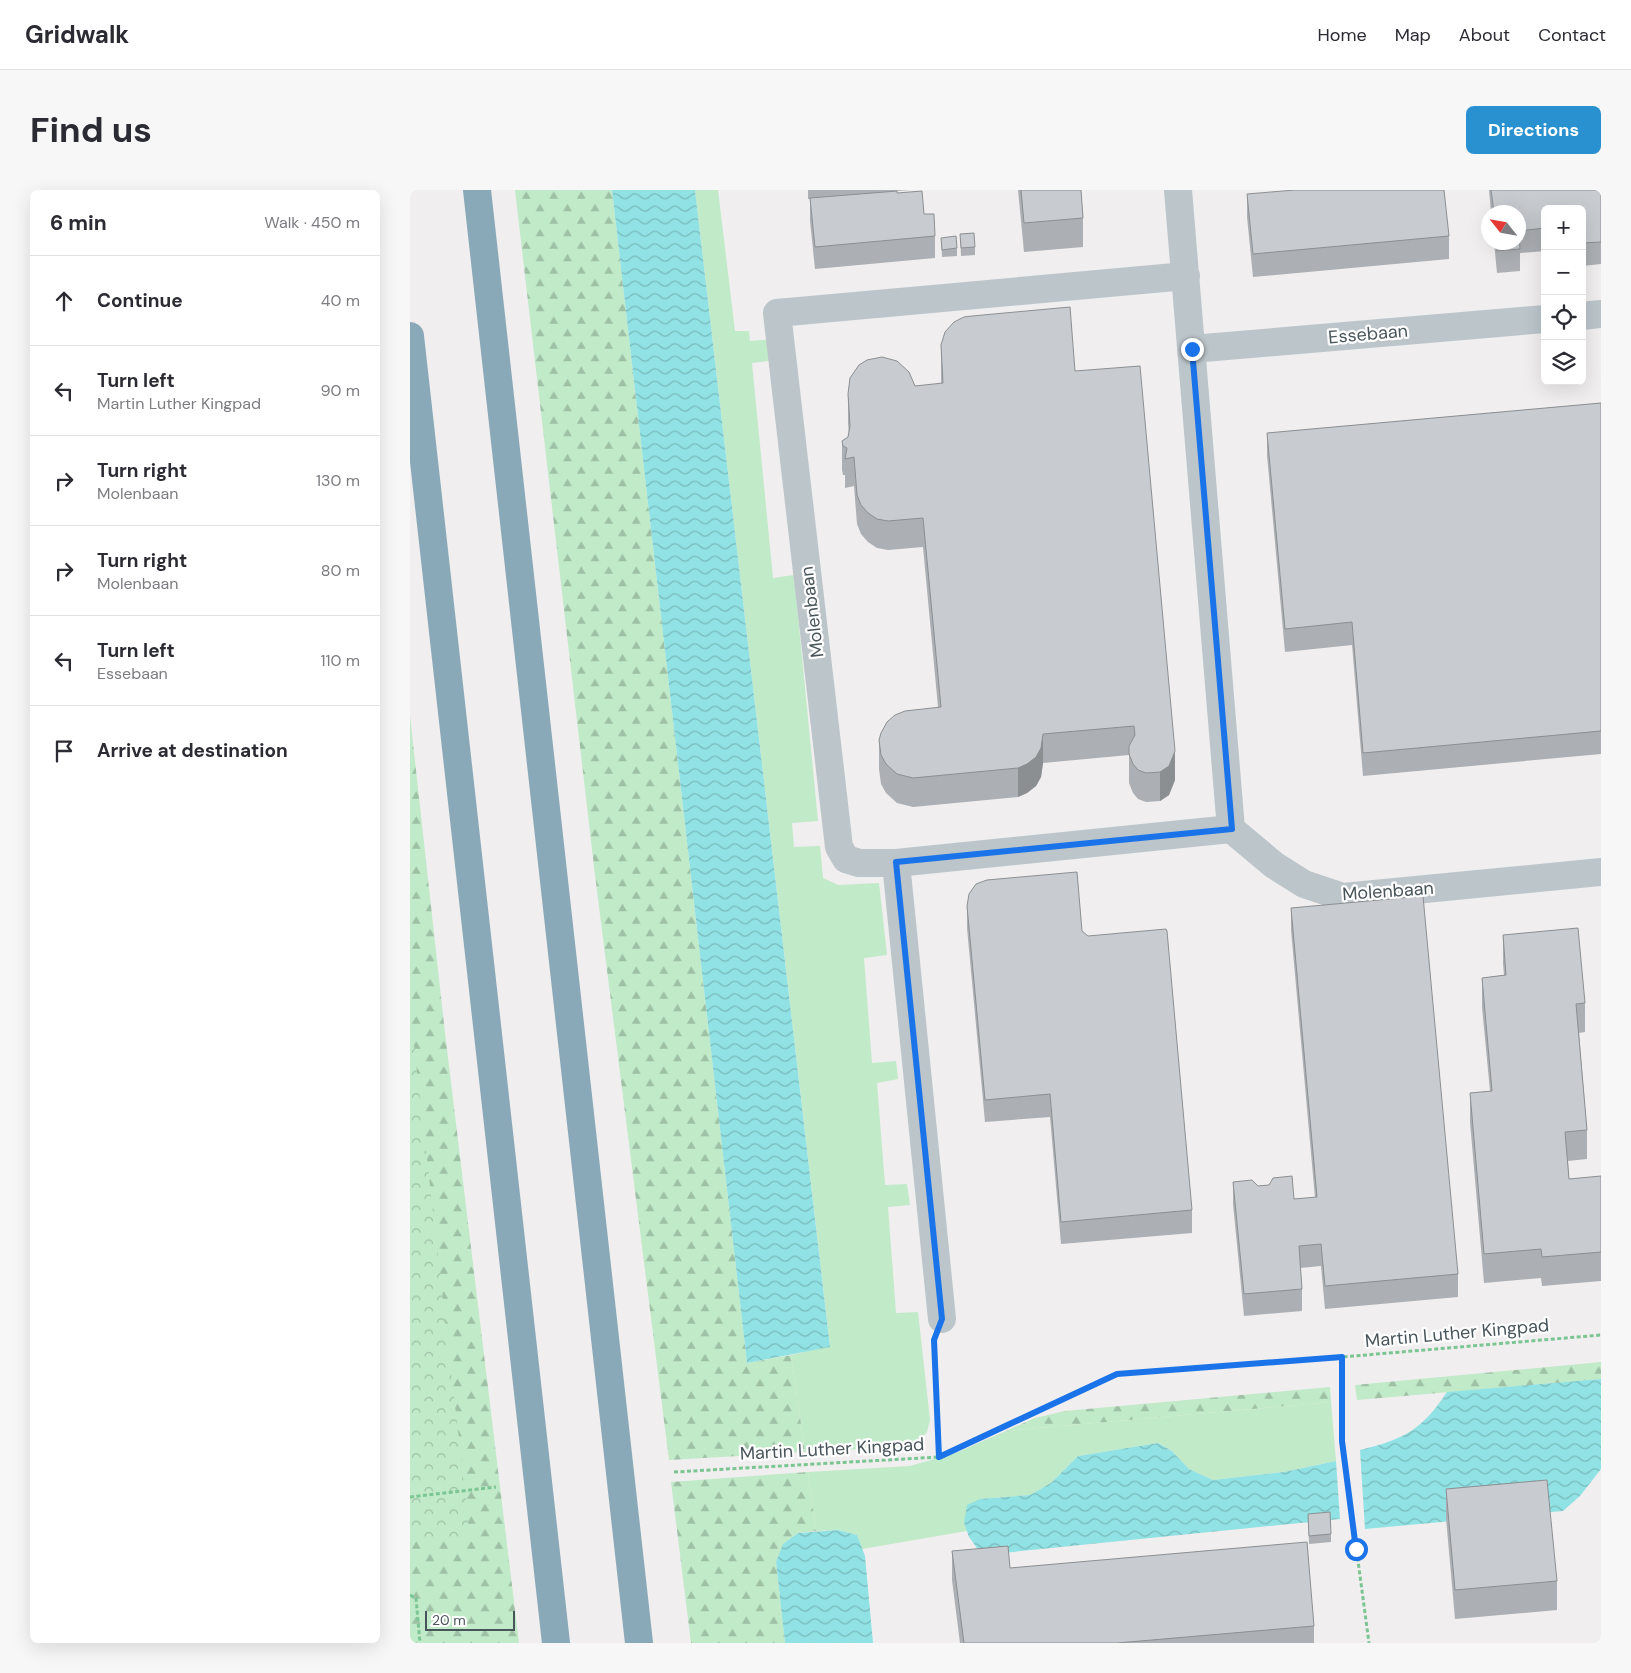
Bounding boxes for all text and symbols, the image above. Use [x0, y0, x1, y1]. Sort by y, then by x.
text: Gridwalk [25, 19, 129, 50]
text: Home [1317, 23, 1367, 47]
text: Map [1395, 23, 1431, 47]
text: About [1459, 23, 1510, 47]
text: Contact [1538, 23, 1606, 47]
button: Directions [1466, 106, 1601, 154]
text: Find us [30, 107, 152, 153]
north arrow [1481, 205, 1526, 250]
map controls [1541, 205, 1586, 385]
button: + [1541, 205, 1586, 250]
text: 6 min [50, 209, 107, 237]
text: Walk · 450 m [264, 212, 360, 233]
button: − [1541, 250, 1586, 295]
icon: ahead [50, 287, 78, 315]
text: Continue [97, 288, 183, 313]
text: 40 m [321, 290, 360, 311]
button: locate [1541, 295, 1586, 340]
street label: Essebaan [1327, 319, 1409, 349]
route end [1181, 338, 1204, 361]
button: layers [1541, 340, 1586, 385]
text: Turn left [97, 368, 175, 393]
icon: left [50, 377, 78, 405]
text: 90 m [320, 380, 360, 401]
text: Martin Luther Kingpad [97, 393, 261, 414]
text: Turn right [97, 458, 187, 483]
icon: right [50, 467, 78, 495]
text: 130 m [316, 470, 360, 491]
text: Molenbaan [97, 483, 178, 504]
text: Turn right [97, 548, 187, 573]
icon: right [50, 557, 78, 585]
text: 80 m [321, 560, 360, 581]
street label: Molenbaan [795, 565, 829, 659]
text: Molenbaan [97, 573, 178, 594]
text: Turn left [97, 638, 175, 663]
icon: left [50, 647, 78, 675]
text: 110 m [321, 650, 360, 671]
text: Essebaan [97, 663, 168, 684]
icon: arrive [50, 737, 78, 765]
text: Arrive at destination [97, 738, 288, 763]
street label: Molenbaan [1341, 876, 1435, 906]
street label: Martin Luther Kingpad [1364, 1313, 1550, 1353]
street label: Martin Luther Kingpad [739, 1432, 925, 1466]
route start [1345, 1538, 1368, 1561]
scale bar [425, 1608, 515, 1631]
text: 20 m [432, 1611, 466, 1629]

